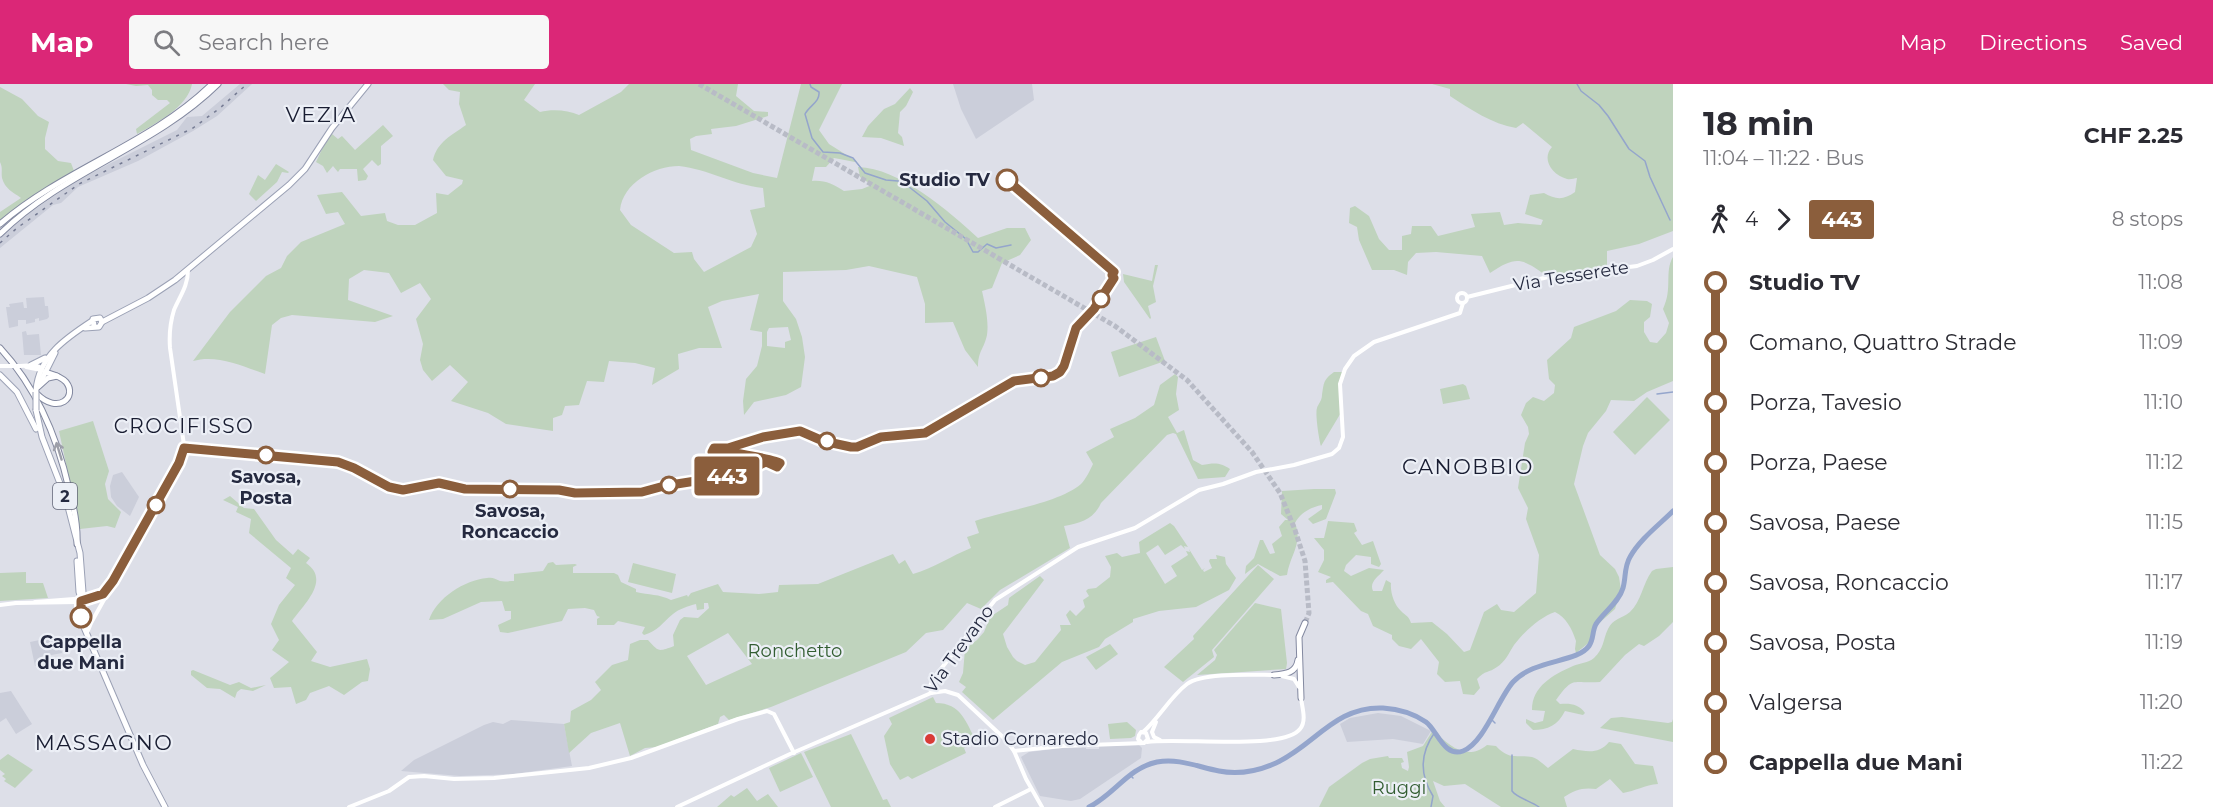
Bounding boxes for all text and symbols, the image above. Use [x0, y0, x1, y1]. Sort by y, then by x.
search box [129, 15, 549, 69]
text: Map [30, 25, 93, 59]
icon: search [150, 26, 183, 59]
text: Search here [198, 29, 329, 56]
text: Map [1900, 30, 1946, 55]
text: Directions [1979, 30, 2087, 55]
text: Saved [2120, 30, 2183, 55]
district label: VEZIA [286, 102, 356, 127]
text: 18 min [1703, 103, 1814, 143]
text: CHF 2.25 [2084, 122, 2183, 149]
text: 11:04 – 11:22 · Bus [1703, 146, 1864, 170]
place label: Studio TV [899, 169, 991, 191]
marker: Studio TV [996, 169, 1018, 191]
icon: walk [1703, 203, 1736, 236]
icon: forward [1767, 203, 1800, 236]
text: 4 [1745, 207, 1758, 231]
text: 443 [1821, 207, 1862, 232]
text: 8 stops [2112, 207, 2183, 231]
street label: Via Tesserete [1512, 256, 1631, 296]
text: Studio TV [1749, 269, 1860, 296]
text: 11:08 [2138, 270, 2183, 294]
unlabelled marker [1092, 290, 1110, 308]
text: Comano, Quattro Strade [1749, 329, 2016, 356]
text: 11:09 [2139, 330, 2183, 354]
unlabelled marker [1032, 369, 1050, 387]
text: Porza, Tavesio [1749, 389, 1902, 416]
text: 11:10 [2144, 390, 2183, 414]
district label: CROCIFISSO [114, 414, 254, 438]
unlabelled marker [818, 432, 836, 450]
one-way arrow [53, 442, 64, 461]
marker: Savosa, Posta [257, 446, 275, 464]
text: Porza, Paese [1749, 449, 1888, 476]
text: 11:12 [2146, 450, 2183, 474]
district label: CANOBBIO [1402, 454, 1534, 479]
line badge: 443 [692, 456, 762, 496]
text: 443 [706, 464, 748, 489]
place label: Savosa, Posta [231, 466, 301, 509]
unlabelled marker [660, 476, 678, 494]
marker: Savosa, Roncaccio [501, 480, 519, 498]
road number: 2 [53, 483, 77, 509]
unlabelled marker [147, 496, 165, 514]
place label: Savosa, Roncaccio [461, 500, 559, 543]
text: Savosa, Paese [1749, 509, 1901, 536]
text: 11:15 [2146, 510, 2183, 534]
text: Savosa, Roncaccio [1749, 569, 1949, 596]
text: 11:17 [2145, 570, 2183, 594]
street label: Via Trevano [920, 601, 998, 697]
marker: Cappella due Mani [70, 606, 92, 628]
text: Savosa, Posta [1749, 629, 1896, 656]
text: 11:19 [2145, 630, 2183, 654]
place label: Cappella due Mani [37, 631, 125, 674]
park label: Ronchetto [748, 640, 842, 662]
text: Valgersa [1749, 689, 1843, 716]
text: 11:20 [2140, 690, 2183, 714]
place label: Stadio Cornaredo [942, 728, 1099, 750]
district label: MASSAGNO [35, 730, 173, 755]
marker: Stadio Cornaredo [923, 732, 937, 746]
text: Cappella due Mani [1749, 749, 1963, 776]
text: 11:22 [2142, 750, 2183, 774]
park label: Ruggi [1372, 777, 1426, 799]

